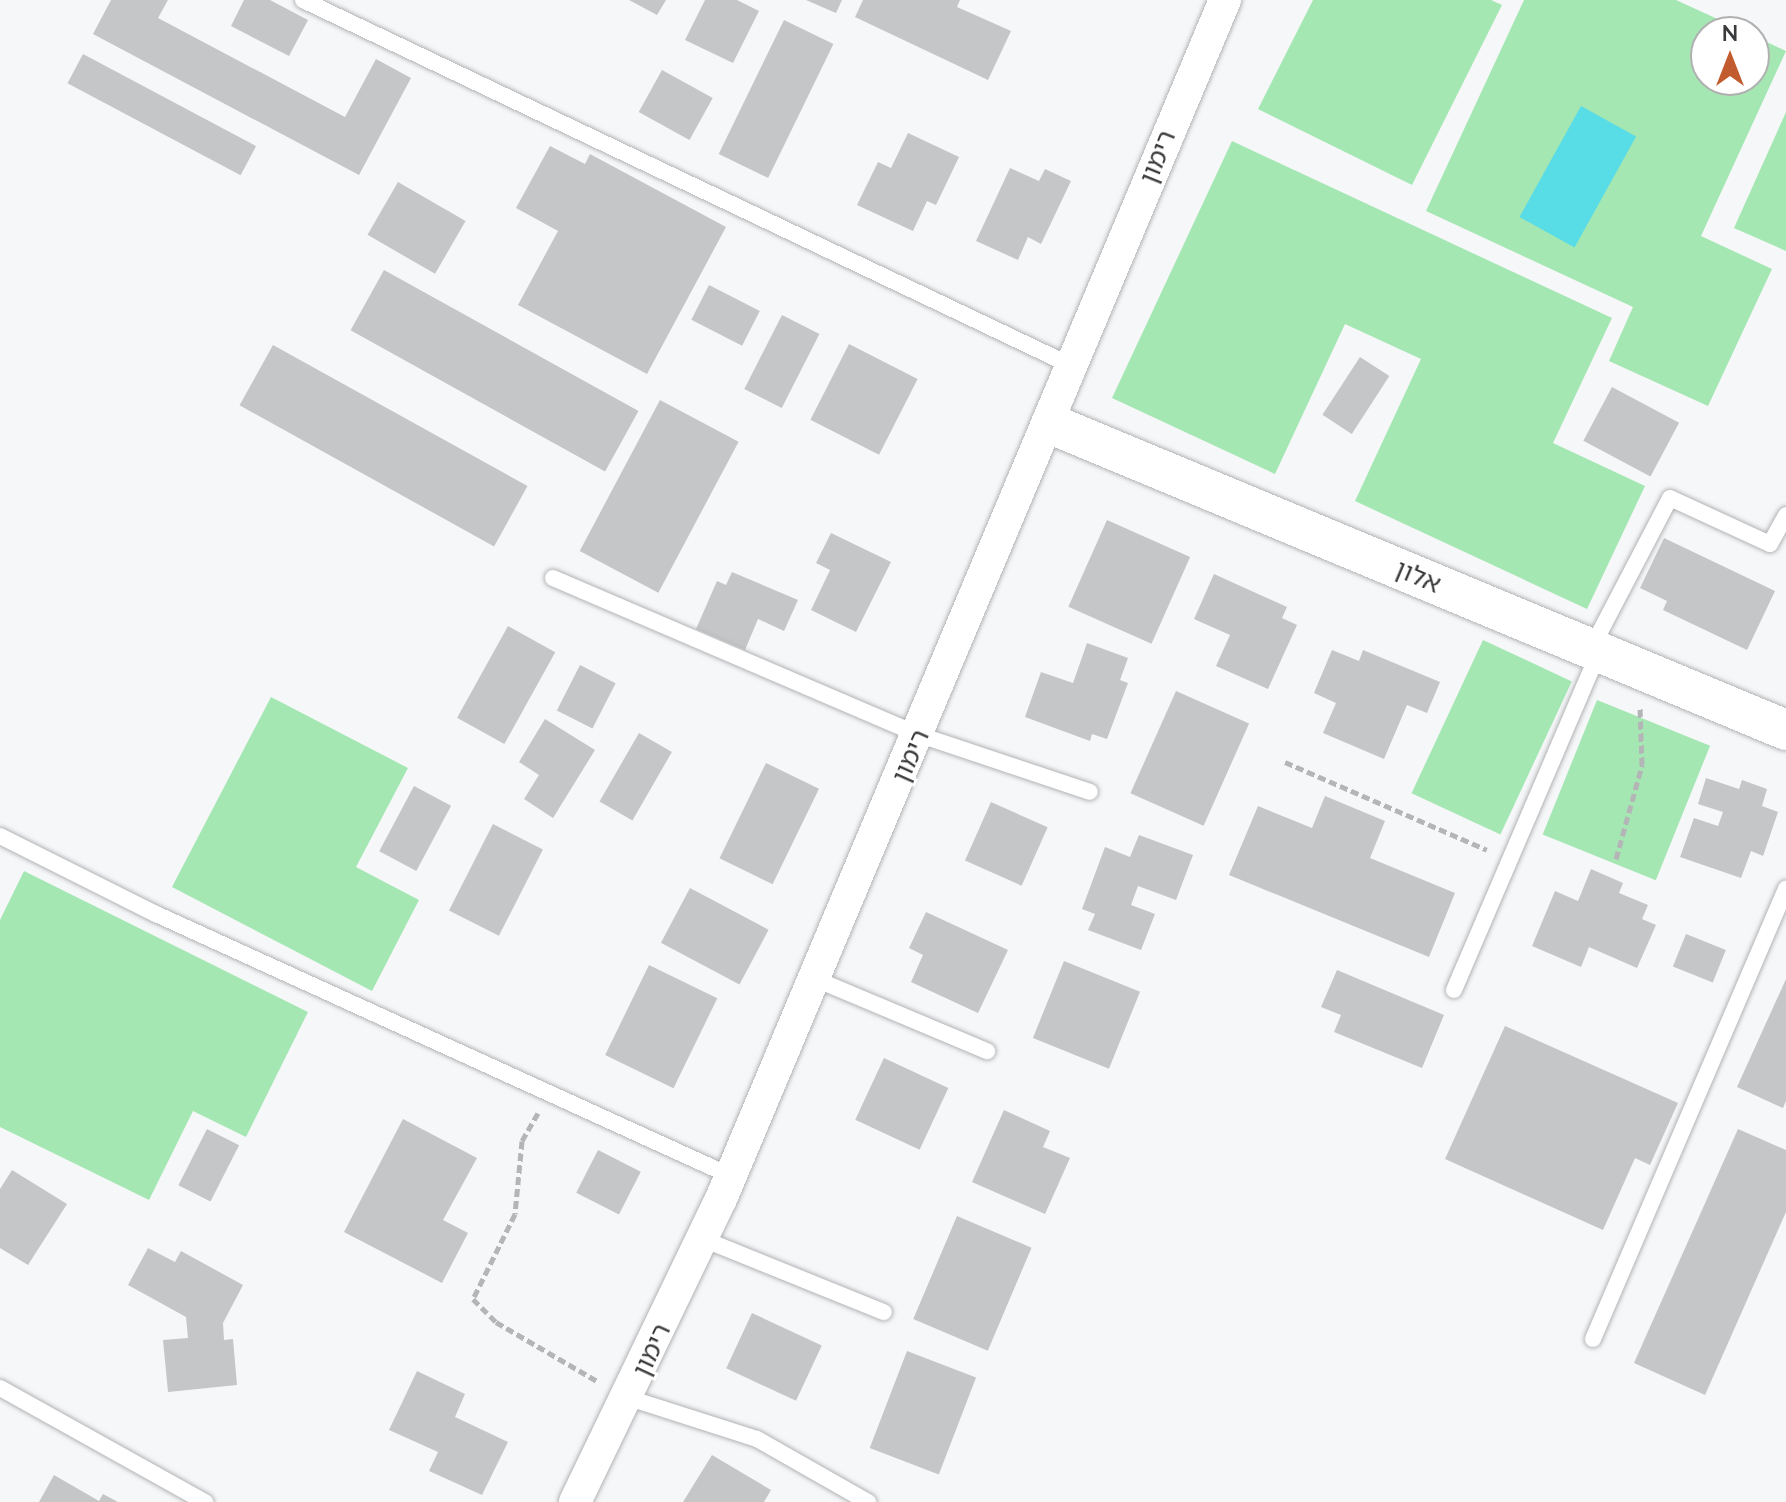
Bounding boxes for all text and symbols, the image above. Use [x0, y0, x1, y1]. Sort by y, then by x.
north arrow [1690, 16, 1770, 96]
text: N [1722, 19, 1738, 49]
street label: רימון [1133, 126, 1183, 188]
street label: אלון [1391, 554, 1445, 600]
street label: רימון [886, 725, 936, 787]
street label: רימון [626, 1319, 678, 1381]

